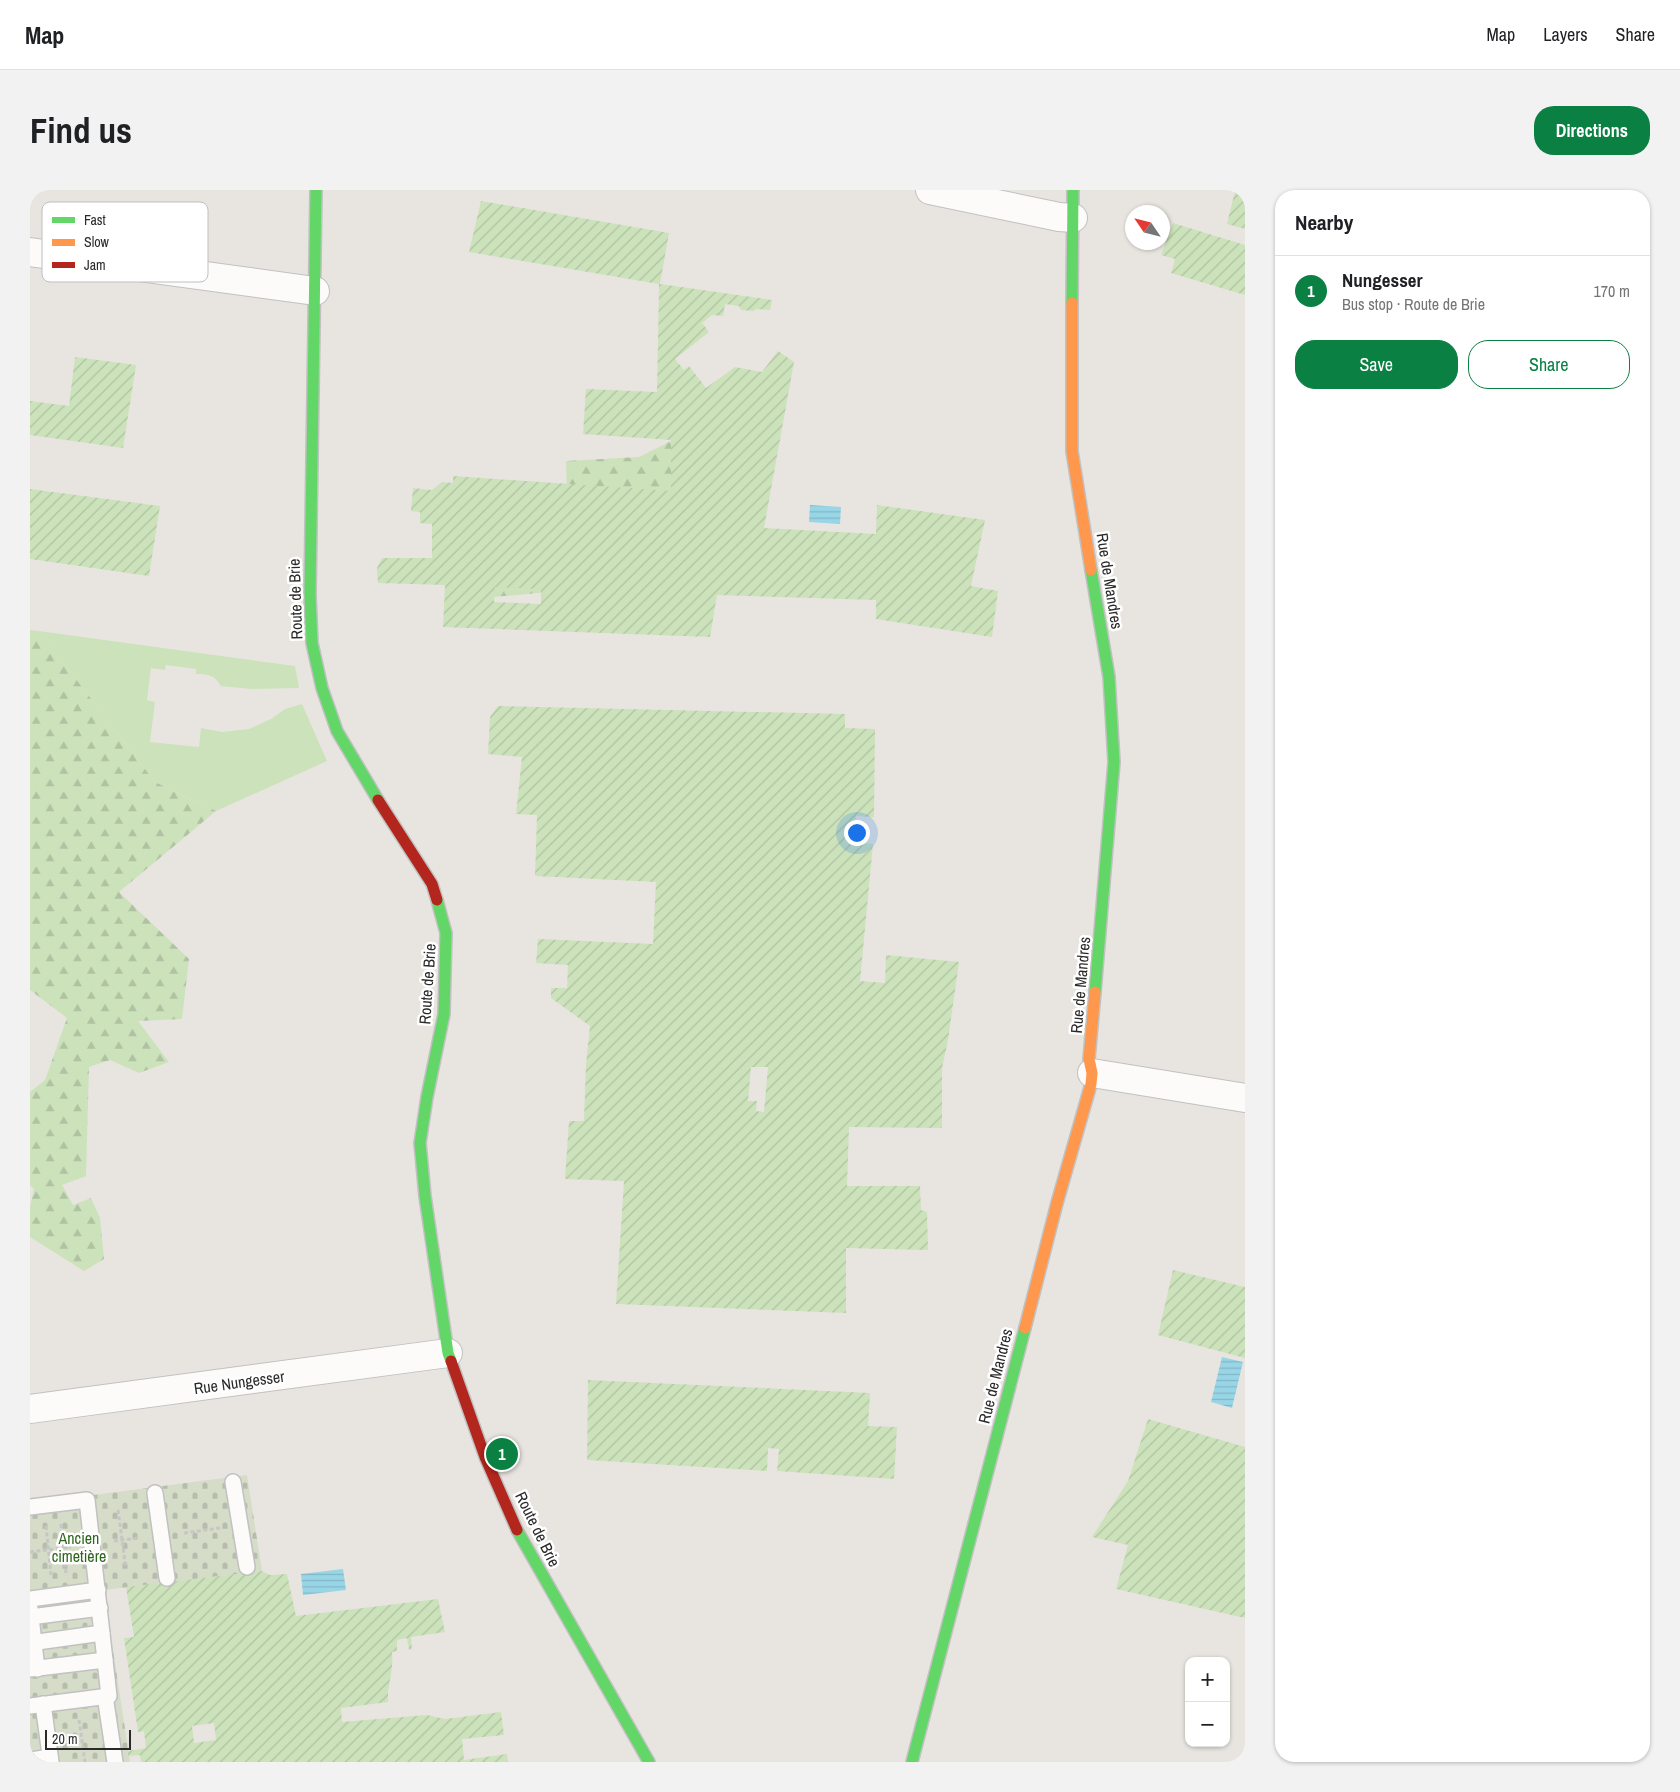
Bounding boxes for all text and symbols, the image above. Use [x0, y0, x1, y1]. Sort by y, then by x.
text: Map [25, 19, 64, 51]
text: Map [1487, 22, 1515, 47]
text: Layers [1543, 22, 1588, 47]
text: Share [1616, 22, 1655, 47]
button: Directions [1534, 106, 1650, 155]
text: Find us [30, 107, 132, 154]
legend [42, 202, 208, 282]
north arrow [1125, 205, 1170, 250]
text: Nearby [1295, 208, 1353, 237]
text: Fast [84, 211, 106, 229]
text: Slow [84, 233, 110, 251]
text: Jam [84, 256, 106, 274]
text: Nungesser [1342, 267, 1423, 293]
text: 1 [1307, 280, 1315, 302]
text: 170 m [1594, 280, 1630, 302]
text: Bus stop · Route de Brie [1342, 293, 1485, 315]
button: Save [1295, 340, 1458, 389]
button: Share [1468, 340, 1630, 389]
street label: Rue de Mandres [1092, 531, 1128, 631]
street label: Route de Brie [283, 558, 307, 640]
your location [844, 820, 870, 846]
street label: Rue de Mandres [1065, 936, 1095, 1034]
street label: Route de Brie [413, 943, 441, 1025]
street label: Rue de Mandres [973, 1326, 1017, 1426]
street label: Rue Nungesser [192, 1365, 286, 1399]
pin: 1 [486, 1435, 518, 1473]
street label: Route de Brie [510, 1488, 566, 1570]
park label: Ancien cimetière [52, 1527, 106, 1567]
map controls [1185, 1657, 1230, 1747]
button: + [1185, 1657, 1230, 1702]
button: − [1185, 1702, 1230, 1747]
scale bar [45, 1727, 131, 1750]
text: 20 m [52, 1730, 78, 1748]

